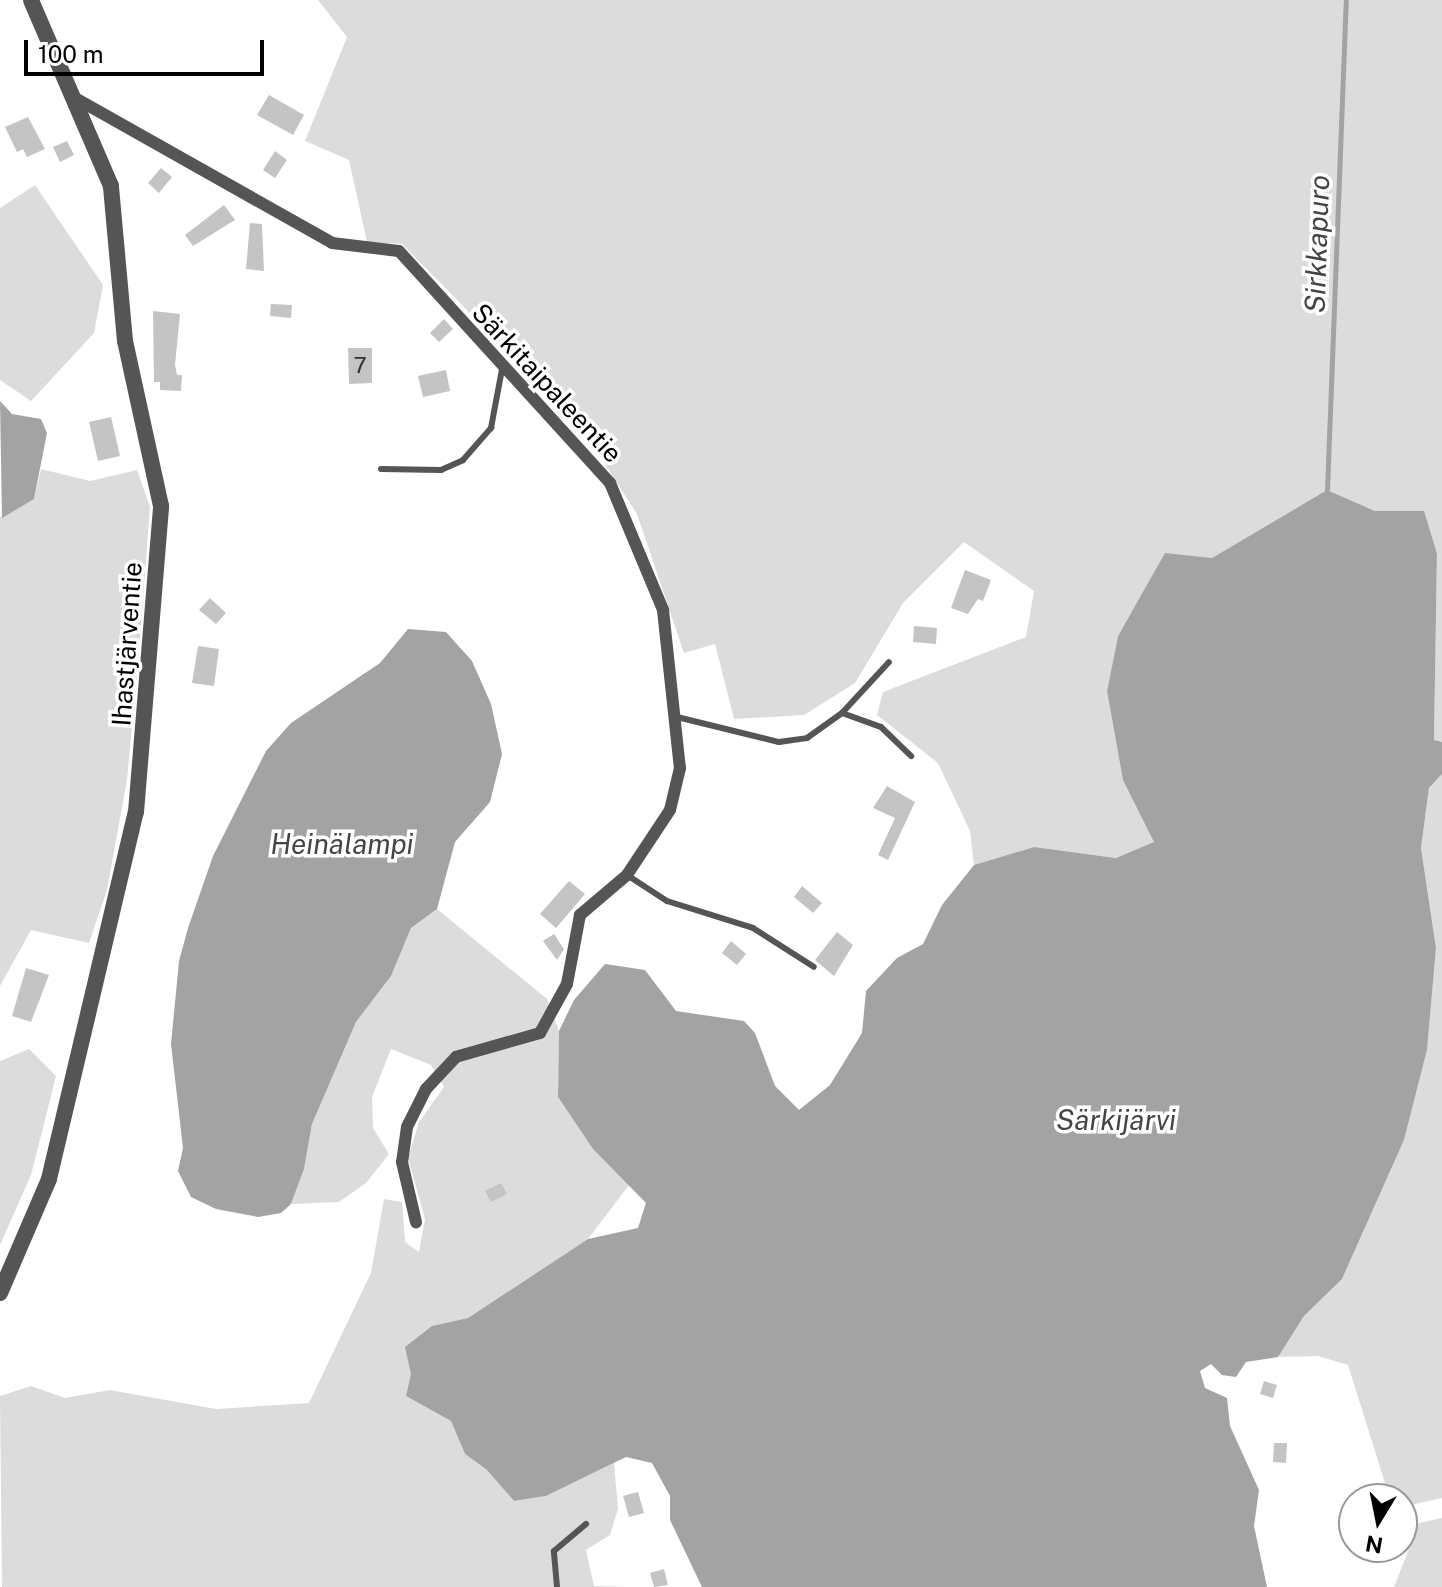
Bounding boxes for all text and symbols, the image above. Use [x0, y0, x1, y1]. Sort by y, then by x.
scale bar [28, 24, 268, 74]
text: 100 m [38, 40, 104, 68]
water label: Sirkkapuro [1298, 174, 1336, 314]
street label: Särkitaipaleentie [465, 297, 629, 469]
house number: 7 [353, 353, 367, 379]
street label: Ihastjärventie [106, 561, 148, 727]
water label: Heinälampi [271, 827, 413, 861]
water label: Särkijärvi [1056, 1103, 1176, 1137]
north arrow [1338, 1483, 1418, 1563]
text: N [1363, 1530, 1385, 1559]

